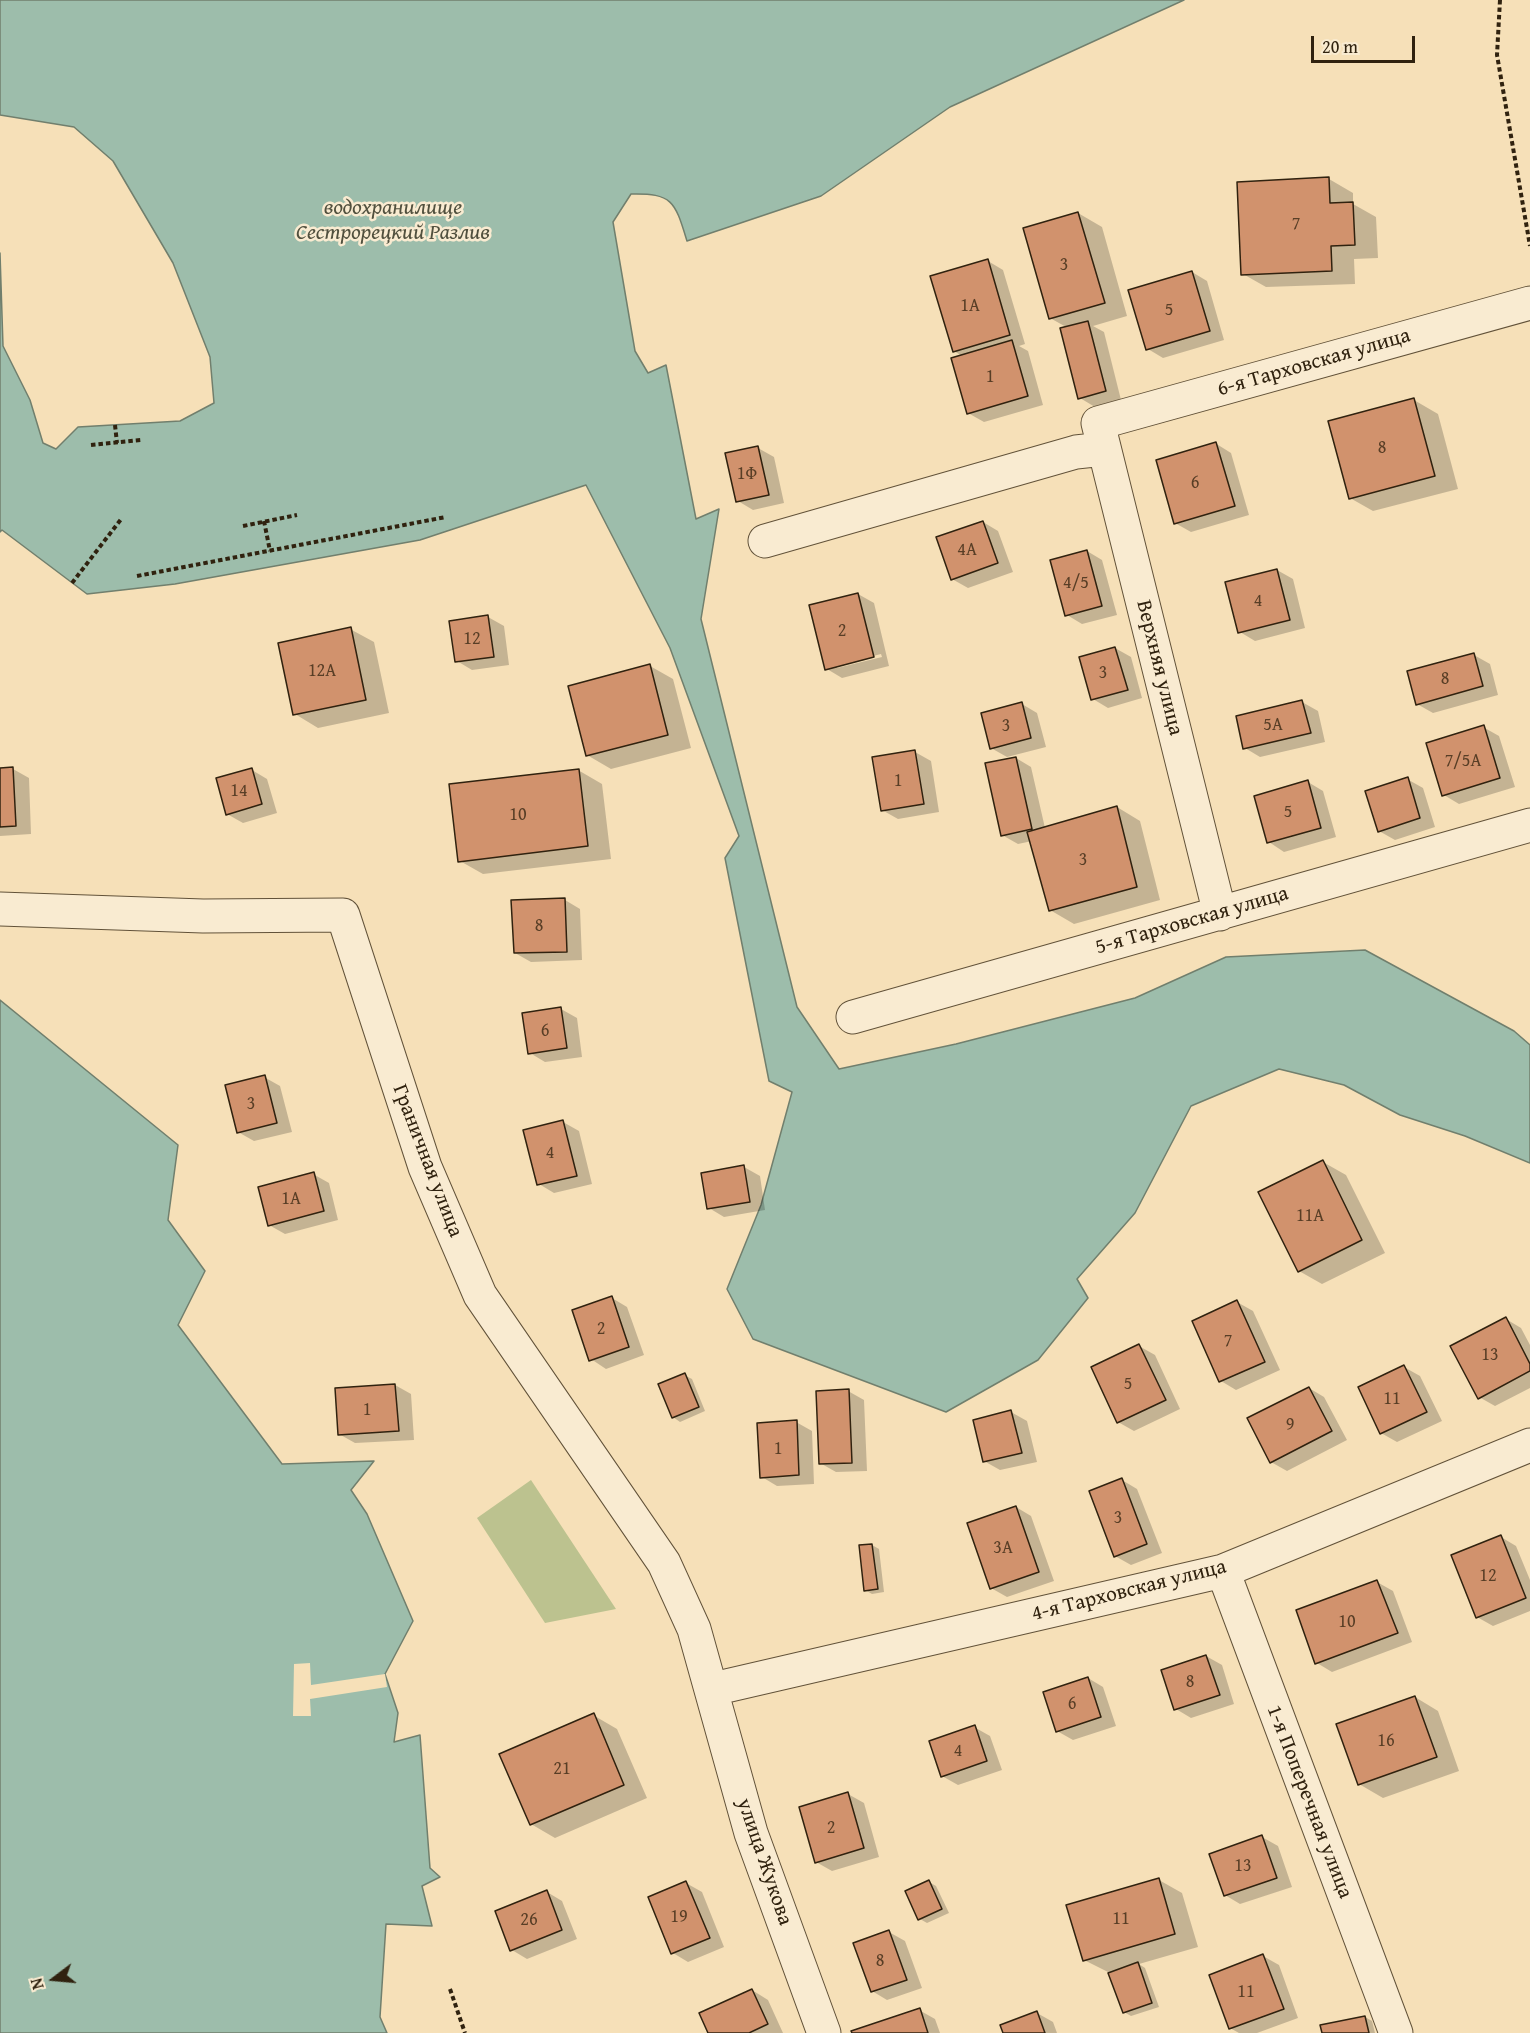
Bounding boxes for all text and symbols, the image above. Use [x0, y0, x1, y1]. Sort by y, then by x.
scale bar [1314, 24, 1418, 62]
text: 20 m [1322, 33, 1358, 60]
water label: водохранилище Сестрорецкий Разлив [296, 195, 490, 246]
house number: 7 [1292, 213, 1300, 235]
house number: 3 [1060, 254, 1068, 276]
house number: 1А [960, 295, 980, 317]
house number: 5 [1165, 299, 1173, 321]
street label: 6-я Тарховская улица [1215, 323, 1413, 403]
house number: 1 [986, 366, 994, 388]
house number: 8 [1378, 437, 1386, 459]
house number: 1Ф [737, 463, 757, 485]
house number: 6 [1191, 472, 1199, 494]
house number: 4А [957, 539, 977, 561]
house number: 4/5 [1063, 572, 1089, 594]
house number: 4 [1254, 590, 1262, 612]
street label: Верхняя улица [1130, 598, 1188, 738]
house number: 2 [838, 620, 846, 642]
house number: 12 [463, 628, 481, 650]
house number: 12А [308, 660, 336, 682]
house number: 3 [1099, 662, 1107, 684]
house number: 8 [1441, 668, 1449, 690]
house number: 5А [1263, 714, 1283, 736]
house number: 3 [1002, 715, 1010, 737]
house number: 7/5А [1445, 750, 1481, 772]
house number: 1 [894, 770, 902, 792]
house number: 14 [230, 780, 248, 802]
house number: 5 [1284, 801, 1292, 823]
house number: 10 [509, 804, 527, 826]
house number: 3 [1079, 849, 1087, 871]
street label: 5-я Тарховская улица [1093, 881, 1291, 961]
house number: 8 [535, 915, 543, 937]
house number: 6 [541, 1020, 549, 1042]
street label: Граничная улица [386, 1081, 468, 1241]
house number: 3 [247, 1093, 255, 1115]
house number: 4 [546, 1142, 554, 1164]
house number: 1А [281, 1188, 301, 1210]
house number: 11А [1296, 1205, 1324, 1227]
house number: 2 [597, 1318, 605, 1340]
house number: 7 [1224, 1330, 1232, 1352]
house number: 13 [1481, 1344, 1499, 1366]
house number: 5 [1124, 1373, 1132, 1395]
house number: 11 [1383, 1388, 1401, 1410]
house number: 1 [363, 1399, 371, 1421]
house number: 9 [1286, 1414, 1294, 1436]
house number: 1 [774, 1438, 782, 1460]
house number: 3 [1114, 1507, 1122, 1529]
house number: 3А [993, 1537, 1013, 1559]
street label: 4-я Тарховская улица [1029, 1555, 1229, 1627]
house number: 12 [1479, 1565, 1497, 1587]
house number: 10 [1338, 1611, 1356, 1633]
house number: 8 [1186, 1671, 1194, 1693]
house number: 6 [1068, 1693, 1076, 1715]
street label: 1-я Поперечная улица [1260, 1702, 1358, 1902]
house number: 16 [1377, 1730, 1395, 1752]
house number: 4 [954, 1740, 962, 1762]
house number: 21 [553, 1758, 571, 1780]
street label: улица Жукова [731, 1795, 797, 1929]
house number: 2 [827, 1817, 835, 1839]
house number: 13 [1234, 1855, 1252, 1877]
house number: 19 [670, 1906, 688, 1928]
house number: 11 [1112, 1908, 1130, 1930]
house number: 26 [520, 1909, 538, 1931]
north arrow [24, 1949, 84, 2009]
house number: 8 [876, 1950, 884, 1972]
text: N [24, 1976, 50, 1992]
house number: 11 [1237, 1981, 1255, 2003]

